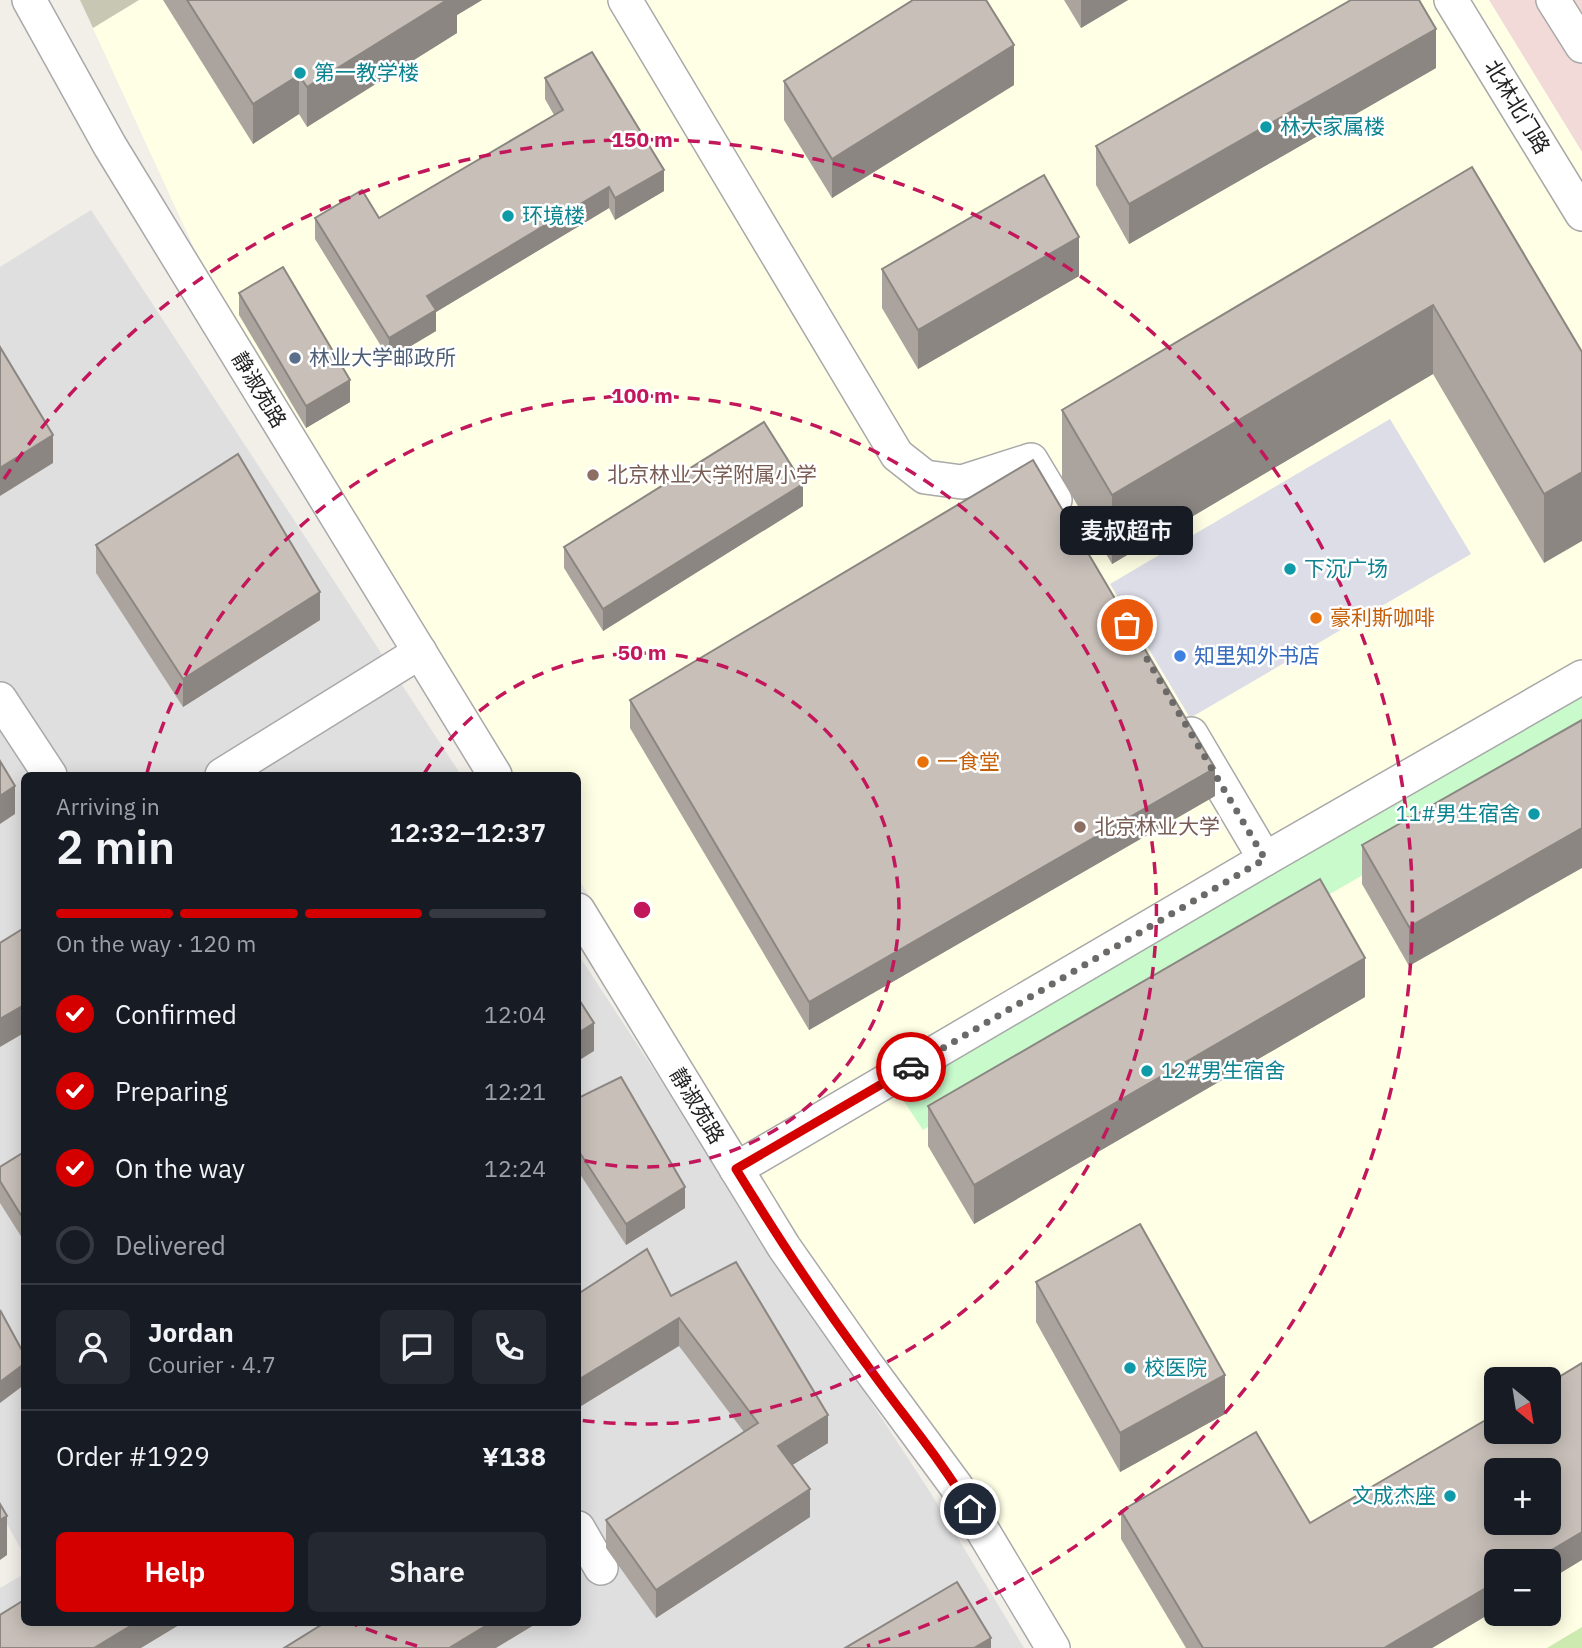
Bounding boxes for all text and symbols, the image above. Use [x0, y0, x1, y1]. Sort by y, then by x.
street label: 北林北门路 [1479, 54, 1557, 159]
place label: 第一教学楼 [314, 58, 419, 86]
marker: 第一教学楼 [292, 65, 308, 81]
place label: 林大家属楼 [1280, 112, 1385, 140]
marker: 林大家属楼 [1258, 119, 1274, 135]
text: 150 m [611, 125, 673, 153]
place label: 环境楼 [522, 201, 585, 229]
marker: 环境楼 [500, 208, 516, 224]
place label: 林业大学邮政所 [309, 343, 456, 371]
street label: 静淑苑路 [226, 346, 293, 433]
marker: 林业大学邮政所 [287, 350, 303, 366]
text: 100 m [611, 381, 673, 409]
place label: 北京林业大学附属小学 [607, 460, 817, 488]
marker: 北京林业大学附属小学 [585, 467, 601, 483]
callout: 麦叔超市 [1060, 506, 1194, 555]
text: 麦叔超市 [1081, 515, 1173, 545]
place label: 下沉广场 [1304, 554, 1388, 582]
marker: 下沉广场 [1282, 561, 1298, 577]
pin [1097, 595, 1157, 655]
place label: 豪利斯咖啡 [1330, 603, 1435, 631]
icon: bag [1108, 606, 1146, 644]
marker: 豪利斯咖啡 [1308, 610, 1324, 626]
text: 50 m [618, 638, 666, 666]
place label: 知里知外书店 [1194, 641, 1320, 669]
marker: 知里知外书店 [1172, 648, 1188, 664]
place label: 一食堂 [937, 747, 1000, 775]
marker: 一食堂 [915, 754, 931, 770]
text: Arriving in [56, 791, 160, 821]
place label: 11#男生宿舍 [1396, 799, 1520, 827]
marker: 11#男生宿舍 [1526, 806, 1542, 822]
place label: 北京林业大学 [1094, 812, 1220, 840]
text: 12:32–12:37 [389, 815, 546, 849]
text: 2 min [56, 817, 175, 877]
marker: 北京林业大学 [1072, 819, 1088, 835]
centre of rings [630, 898, 654, 922]
text: On the way · 120 m [56, 928, 256, 958]
icon: check [56, 995, 94, 1033]
text: Confirmed [115, 997, 237, 1031]
text: 12:04 [484, 999, 546, 1029]
courier [876, 1032, 946, 1102]
icon: car [892, 1048, 930, 1086]
place label: 12#男生宿舍 [1161, 1056, 1285, 1084]
street label: 静淑苑路 [664, 1062, 731, 1149]
marker: 12#男生宿舍 [1139, 1063, 1155, 1079]
icon: check [56, 1072, 94, 1110]
text: Preparing [115, 1074, 228, 1108]
text: 12:21 [484, 1076, 546, 1106]
icon: check [56, 1149, 94, 1187]
text: On the way [115, 1151, 245, 1185]
text: 12:24 [484, 1153, 546, 1183]
text: Delivered [115, 1228, 226, 1262]
button: person [56, 1310, 130, 1384]
button: chat [380, 1310, 454, 1384]
button: phone [472, 1310, 546, 1384]
text: Jordan [148, 1315, 234, 1349]
text: Courier · 4.7 [148, 1349, 276, 1379]
place label: 校医院 [1144, 1353, 1207, 1381]
marker: 校医院 [1122, 1360, 1138, 1376]
north arrow [1484, 1367, 1561, 1444]
map controls [1484, 1367, 1561, 1626]
text: Order #1929 [56, 1439, 210, 1473]
text: ¥138 [482, 1439, 546, 1473]
button: + [1484, 1458, 1561, 1535]
pin [940, 1479, 1000, 1539]
place label: 文成杰座 [1352, 1481, 1436, 1509]
marker: 文成杰座 [1442, 1488, 1458, 1504]
icon: home [951, 1490, 989, 1528]
button: Help [56, 1532, 294, 1612]
button: Share [308, 1532, 546, 1612]
button: − [1484, 1549, 1561, 1626]

